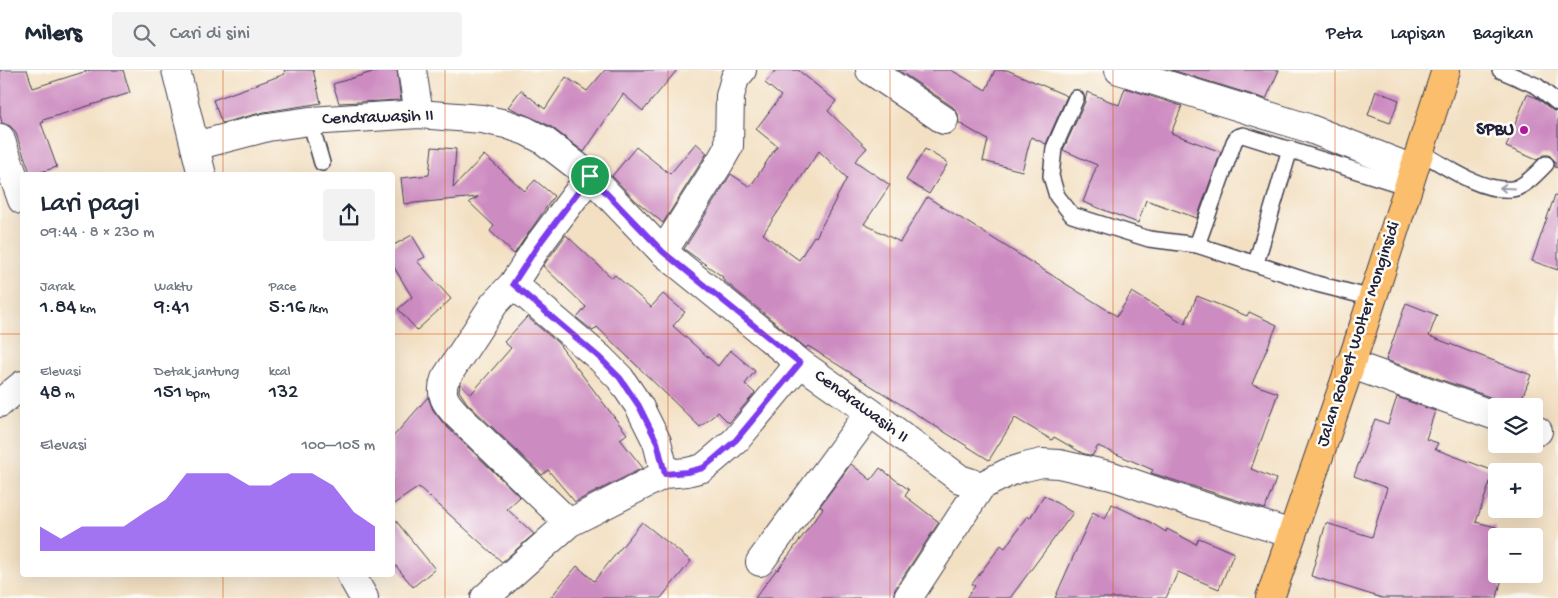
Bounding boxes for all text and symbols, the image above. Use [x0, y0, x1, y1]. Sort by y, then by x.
search box [112, 12, 462, 57]
text: Milers [25, 20, 82, 49]
icon: search [130, 21, 158, 49]
text: Cari di sini [170, 23, 250, 46]
text: Peta [1326, 24, 1363, 45]
text: Lapisan [1391, 24, 1445, 45]
text: Bagikan [1473, 24, 1533, 45]
street label: Cendrawasih II [322, 106, 434, 130]
place label: SPBU [1476, 120, 1515, 141]
marker: SPBU [1518, 124, 1530, 136]
pin [569, 155, 611, 197]
icon: arrive [576, 162, 604, 190]
one-way arrow [1499, 183, 1515, 193]
text: Lari pagi [40, 188, 140, 221]
button: share [323, 189, 375, 241]
street label: Jalan Robert Wolter Monginsidi [1313, 219, 1405, 449]
text: 09:44 · 8 × 230 m [40, 224, 154, 243]
text: Jarak [40, 279, 74, 296]
text: Waktu [154, 279, 193, 296]
text: Pace [269, 279, 296, 296]
text: 1.84 [40, 296, 77, 321]
text: 9:41 [154, 296, 190, 321]
text: 5:16 [269, 296, 305, 321]
text: km [77, 301, 96, 318]
text: /km [305, 301, 328, 318]
text: Elevasi [40, 364, 81, 381]
text: Detak jantung [154, 364, 239, 381]
text: kcal [269, 364, 291, 381]
street label: Cendrawasih II [810, 366, 912, 448]
text: 48 [40, 381, 61, 406]
text: 151 [154, 381, 182, 406]
text: 132 [269, 381, 298, 406]
text: m [61, 386, 75, 403]
text: bpm [182, 386, 210, 403]
map controls [1488, 398, 1543, 583]
button: layers [1488, 398, 1543, 453]
text: Elevasi [40, 437, 87, 456]
text: 100–105 m [301, 437, 375, 456]
button: + [1488, 463, 1543, 518]
button: − [1488, 528, 1543, 583]

